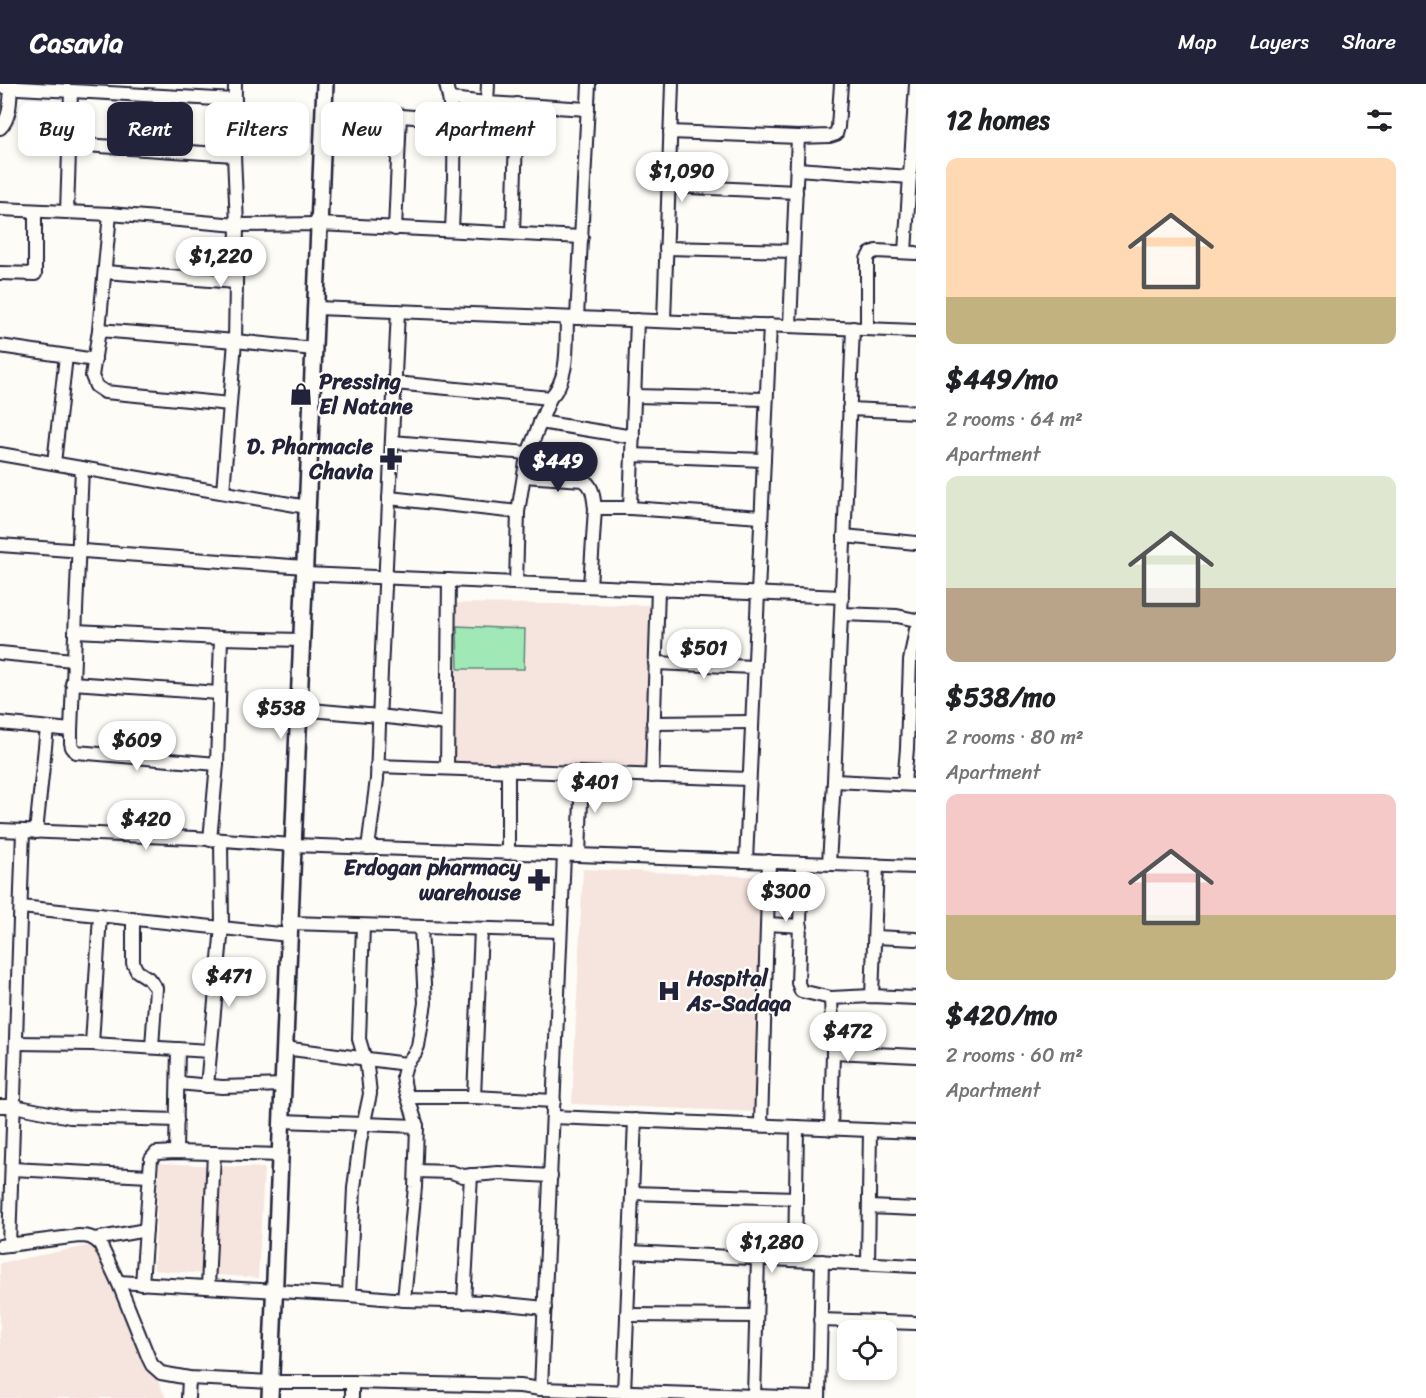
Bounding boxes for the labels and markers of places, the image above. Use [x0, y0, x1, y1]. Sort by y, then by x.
pin: $1,090 [633, 152, 731, 203]
pin: $1,220 [172, 237, 270, 288]
place label: Pressing El Natane [319, 362, 413, 426]
shop icon: Pressing El Natane [288, 381, 314, 407]
place label: D. Pharmacie Chavia [247, 427, 374, 491]
pin: $449 [522, 442, 594, 493]
pharmacy icon: D. Pharmacie Chavia [378, 446, 404, 472]
pin: $501 [668, 629, 740, 680]
pin: $538 [245, 689, 317, 740]
pin: $609 [101, 721, 173, 772]
pin: $401 [559, 763, 631, 814]
pin: $420 [110, 800, 182, 851]
place label: Erdogan pharmacy warehouse [344, 848, 522, 912]
pharmacy icon: Erdogan pharmacy warehouse [526, 867, 552, 893]
pin: $300 [750, 872, 822, 923]
pin: $471 [193, 957, 265, 1008]
place label: Hospital As-Sadaqa [686, 959, 792, 1023]
hospital icon: Hospital As-Sadaqa [656, 978, 682, 1004]
pin: $472 [812, 1012, 884, 1063]
pin: $1,280 [723, 1223, 821, 1274]

